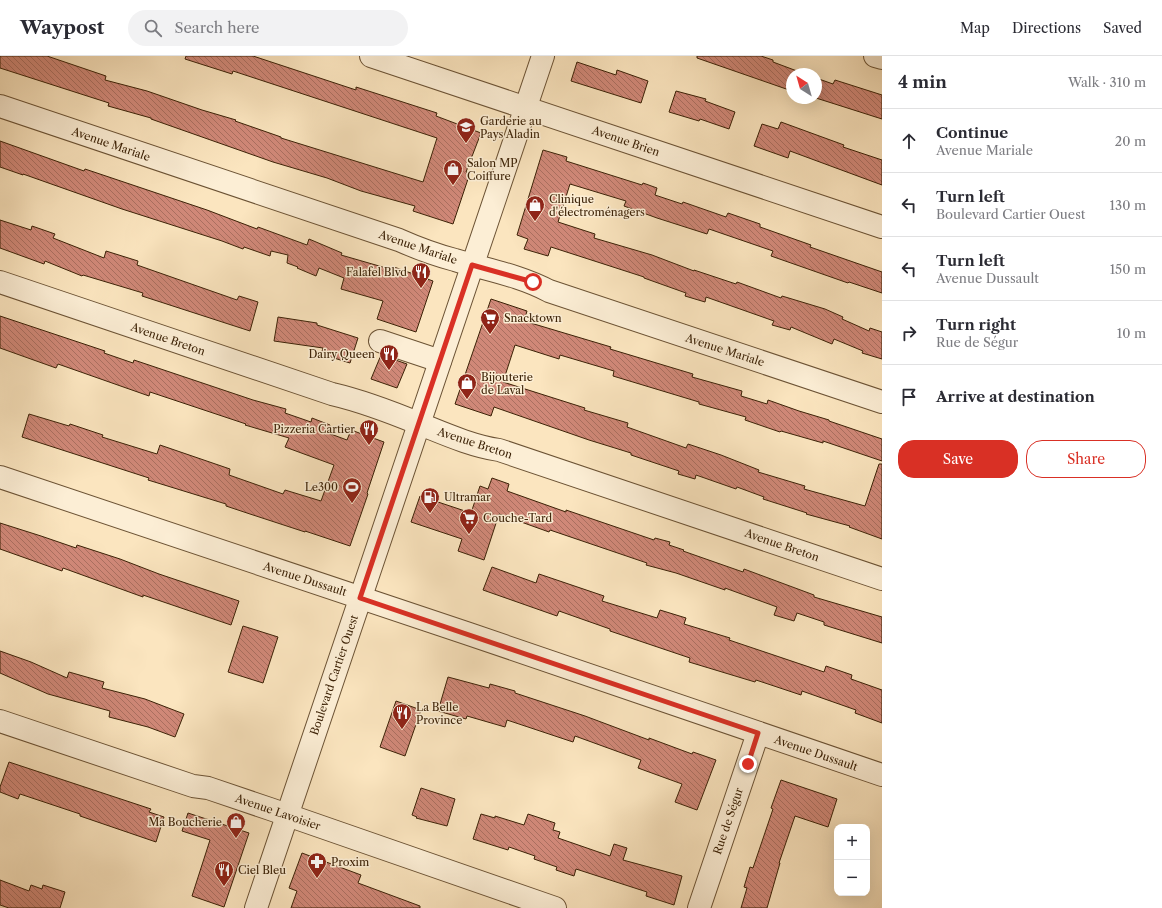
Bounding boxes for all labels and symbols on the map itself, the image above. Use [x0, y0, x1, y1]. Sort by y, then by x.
north arrow [786, 68, 822, 104]
place label: Garderie au Pays Aladin [480, 114, 542, 141]
school or university icon: Garderie au Pays Aladin [455, 116, 477, 144]
street label: Avenue Brien [589, 123, 662, 159]
street label: Avenue Mariale [69, 124, 152, 164]
place label: Salon MP Coiffure [467, 156, 518, 183]
shop icon: Salon MP Coiffure [442, 158, 464, 186]
place label: Clinique d'électroménagers [549, 192, 645, 219]
shop icon: Clinique d'électroménagers [524, 194, 546, 222]
street label: Avenue Mariale [376, 227, 459, 267]
restaurant icon: Falafel Blvd [410, 261, 432, 289]
place label: Falafel Blvd [346, 265, 407, 279]
route start [524, 273, 542, 291]
supermarket icon: Snacktown [479, 307, 501, 335]
place label: Snacktown [504, 311, 562, 325]
street label: Avenue Breton [128, 319, 207, 358]
street label: Avenue Mariale [683, 330, 766, 369]
restaurant icon: Dairy Queen [378, 343, 400, 371]
place label: Dairy Queen [308, 347, 375, 361]
place label: Bijouterie de Laval [481, 370, 533, 397]
shop icon: Bijouterie de Laval [456, 372, 478, 400]
restaurant icon: Pizzeria Cartier [358, 418, 380, 446]
place label: Pizzeria Cartier [273, 422, 355, 436]
street label: Avenue Breton [435, 424, 514, 462]
sports icon: Le300 [341, 476, 363, 504]
place label: Le300 [305, 480, 338, 494]
fuel station icon: Ultramar [419, 486, 441, 514]
place label: Ultramar [444, 490, 491, 504]
supermarket icon: Couche-Tard [458, 507, 480, 535]
place label: Couche-Tard [483, 511, 553, 525]
street label: Avenue Breton [742, 525, 821, 564]
street label: Avenue Dussault [260, 559, 349, 599]
street label: Boulevard Cartier Ouest [307, 613, 361, 737]
place label: La Belle Province [416, 700, 462, 727]
restaurant icon: La Belle Province [391, 702, 413, 730]
street label: Avenue Dussault [772, 732, 860, 774]
route end [739, 755, 757, 773]
street label: Rue de Ségur [710, 785, 746, 856]
street label: Avenue Lavoisier [232, 790, 323, 833]
shop icon: Ma Boucherie [225, 811, 247, 839]
place label: Ma Boucherie [148, 815, 222, 829]
pharmacy icon: Proxim [306, 851, 328, 879]
place label: Proxim [331, 855, 370, 869]
restaurant icon: Ciel Bleu [213, 859, 235, 887]
place label: Ciel Bleu [238, 863, 286, 877]

